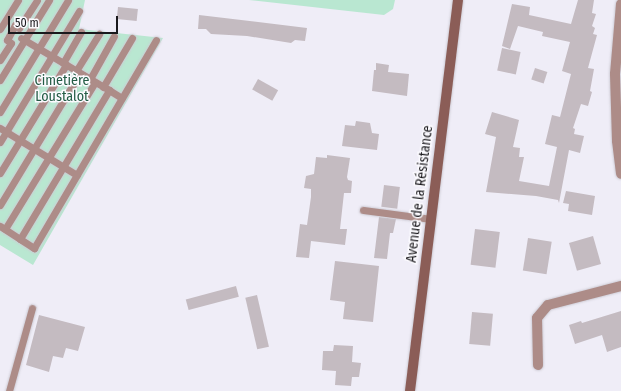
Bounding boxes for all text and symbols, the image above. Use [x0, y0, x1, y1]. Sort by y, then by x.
scale bar [10, 8, 120, 34]
text: 50 m [15, 16, 39, 30]
park label: Cimetière Loustalot [35, 73, 89, 106]
street label: Avenue de la Résistance [403, 124, 437, 264]

